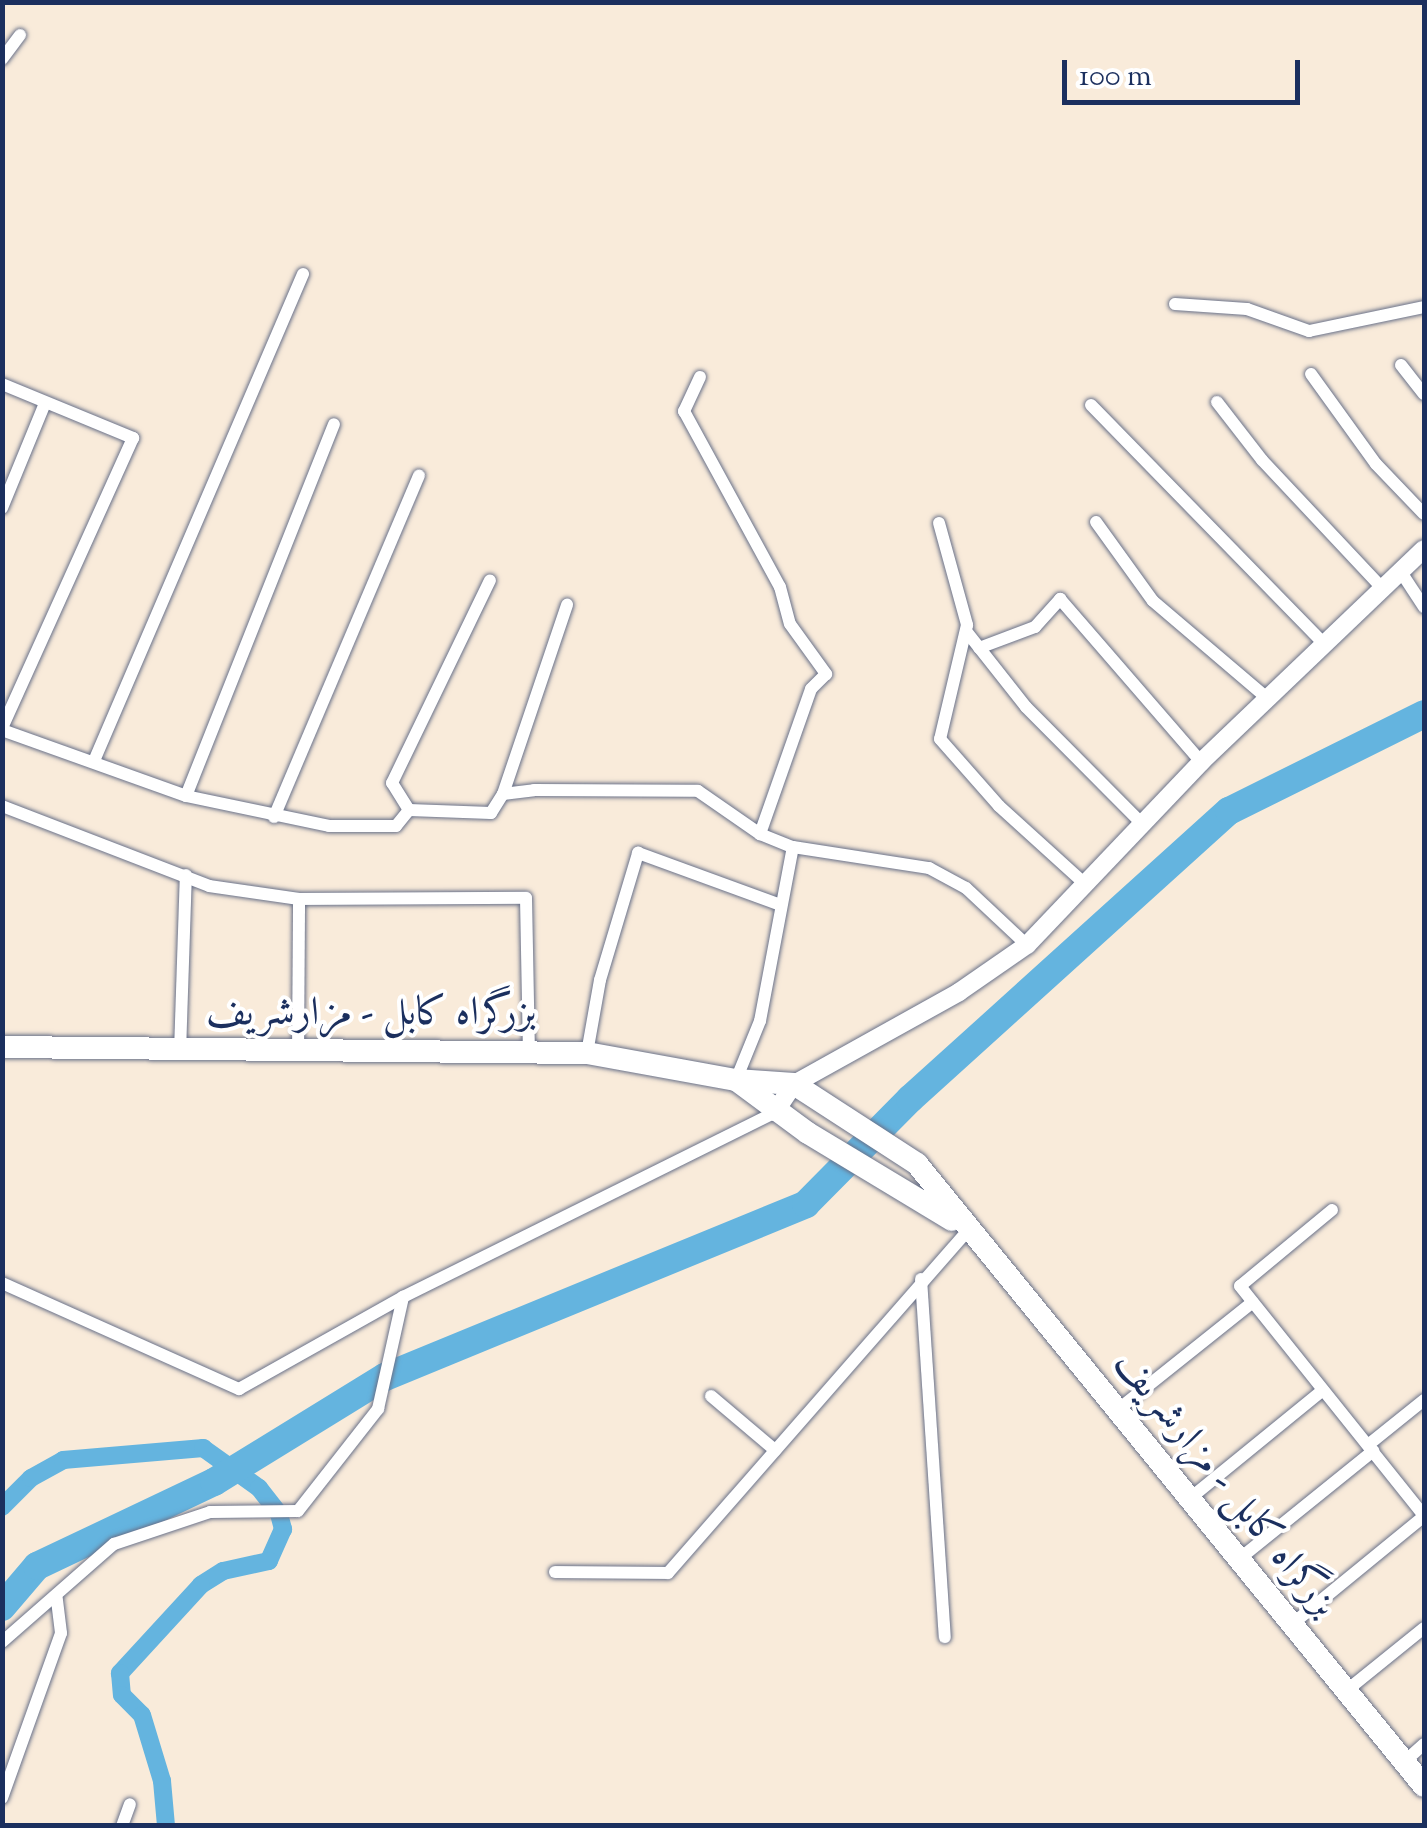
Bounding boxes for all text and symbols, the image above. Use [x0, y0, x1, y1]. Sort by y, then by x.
scale bar [1067, 40, 1304, 102]
text: 100 m [1079, 56, 1152, 99]
street label: بزرگراه کابل - مزارشریف [206, 991, 536, 1039]
street label: بزرگراه کابل - مزارشریف [1102, 1342, 1346, 1628]

